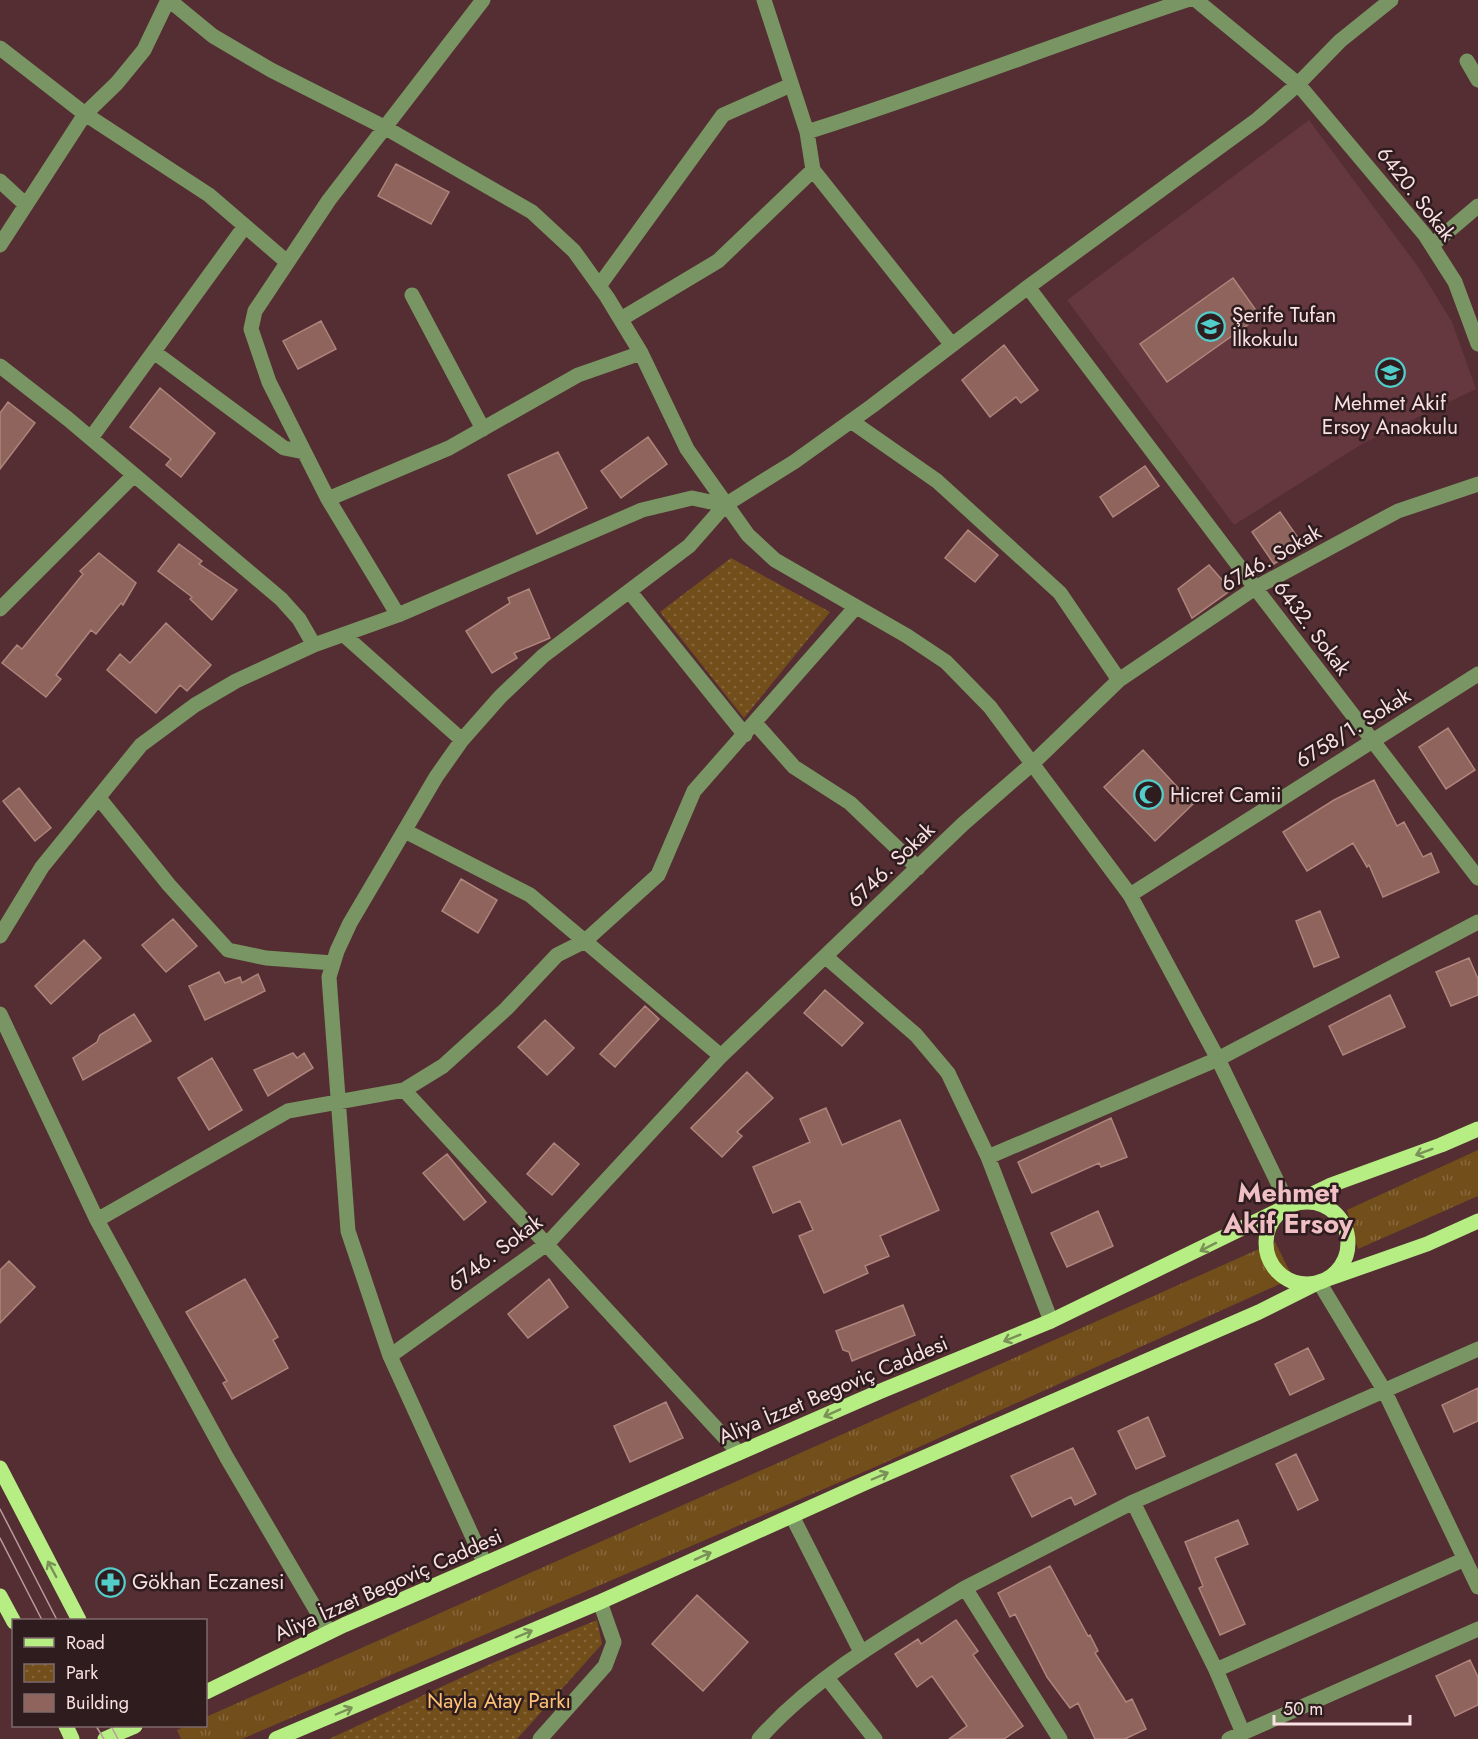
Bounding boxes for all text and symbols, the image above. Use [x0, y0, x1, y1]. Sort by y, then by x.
street label: 6420. Sokak [1369, 140, 1463, 248]
place label: Şerife Tufan İlkokulu [1232, 300, 1336, 354]
school or university icon: Şerife Tufan İlkokulu [1195, 311, 1227, 343]
school or university icon: Mehmet Akif Ersoy Anaokulu [1374, 356, 1406, 388]
place label: Mehmet Akif Ersoy Anaokulu [1322, 388, 1458, 442]
street label: 6746. Sokak [1215, 517, 1327, 599]
street label: 6432. Sokak [1266, 574, 1358, 682]
street label: 6758/1. Sokak [1290, 680, 1417, 775]
mosque icon: Hicret Camii [1133, 779, 1165, 811]
place label: Hicret Camii [1170, 780, 1281, 810]
street label: 6746. Sokak [840, 815, 942, 915]
one-way arrow [1415, 1147, 1434, 1158]
district label: Mehmet Akif Ersoy [1222, 1173, 1354, 1243]
street label: 6746. Sokak [441, 1207, 549, 1299]
one-way arrow [1199, 1241, 1217, 1253]
street label: Aliya İzzet Begoviç Caddesi [714, 1328, 952, 1452]
one-way arrow [1003, 1333, 1021, 1344]
one-way arrow [823, 1408, 841, 1419]
one-way arrow [871, 1470, 889, 1481]
street label: Aliya İzzet Begoviç Caddesi [269, 1521, 507, 1649]
one-way arrow [693, 1550, 711, 1561]
one-way arrow [46, 1560, 57, 1578]
pharmacy icon: Gökhan Eczanesi [95, 1566, 127, 1598]
place label: Gökhan Eczanesi [132, 1567, 285, 1597]
legend [12, 1619, 207, 1727]
one-way arrow [515, 1628, 533, 1639]
text: Road [66, 1630, 105, 1656]
text: Park [66, 1660, 98, 1686]
park label: Nayla Atay Parkı [427, 1686, 571, 1716]
scale bar [1274, 1688, 1410, 1726]
text: Building [66, 1690, 129, 1716]
text: 50 m [1283, 1696, 1323, 1722]
one-way arrow [335, 1705, 353, 1716]

